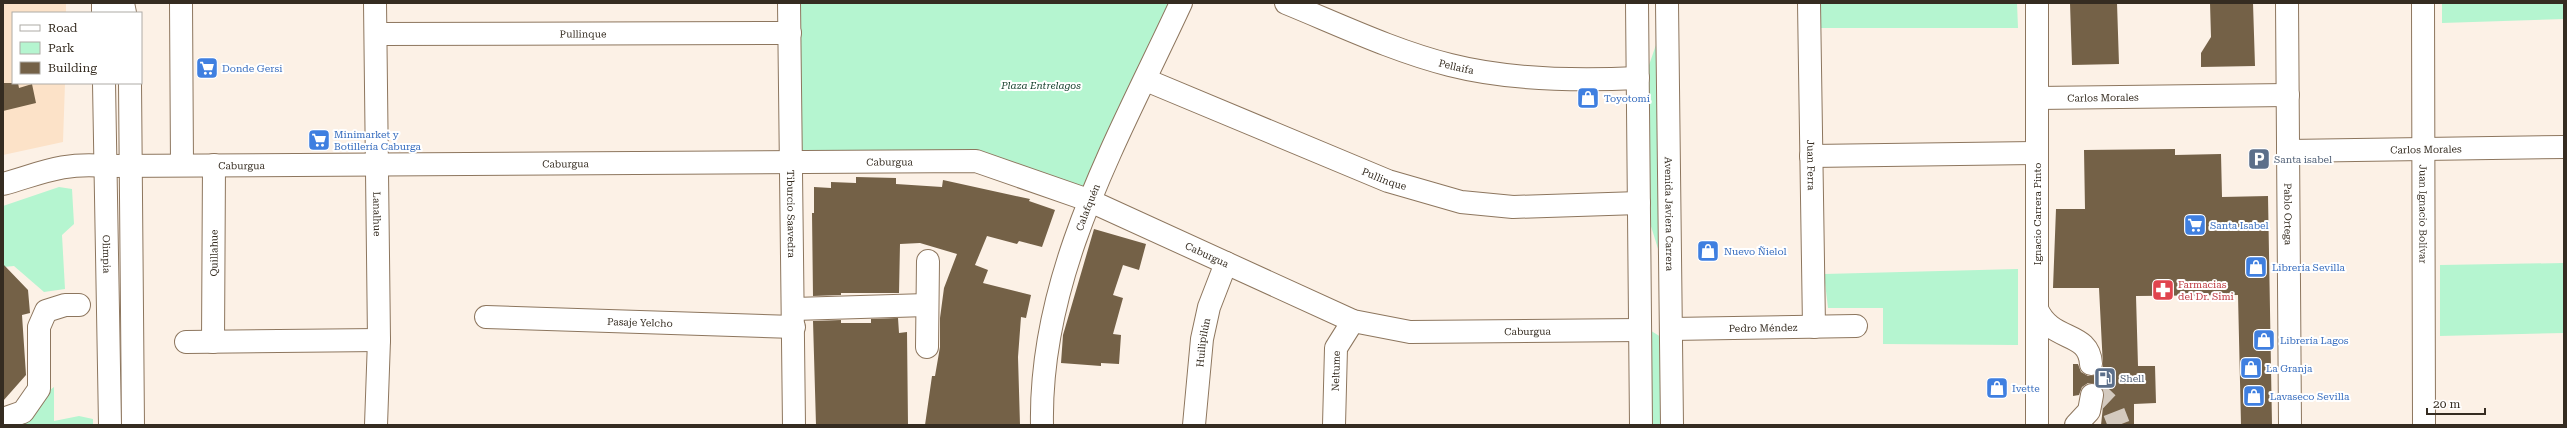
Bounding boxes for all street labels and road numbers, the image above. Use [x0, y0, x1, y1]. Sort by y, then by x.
street label: Pullinque [560, 28, 607, 40]
street label: Pellaifa [1438, 57, 1475, 76]
street label: Carlos Morales [2067, 92, 2139, 104]
street label: Juan Ferra [1805, 140, 1817, 191]
street label: Carlos Morales [2390, 143, 2462, 156]
street label: Caburgua [866, 156, 913, 168]
street label: Avenida Javiera Carrera [1663, 157, 1675, 272]
street label: Caburgua [542, 158, 589, 169]
street label: Caburgua [218, 160, 265, 171]
street label: Ignacio Carrera Pinto [2032, 163, 2043, 265]
street label: Juan Ignacio Bolívar [2417, 164, 2429, 264]
street label: Pullinque [1360, 166, 1408, 192]
street label: Tiburcio Saavedra [785, 170, 797, 259]
street label: Calafquén [1074, 182, 1102, 232]
street label: Pablo Ortega [2282, 183, 2294, 246]
street label: Lanalhue [371, 192, 383, 237]
street label: Quillahue [208, 229, 220, 277]
street label: Olimpia [101, 235, 112, 274]
street label: Caburgua [1183, 240, 1231, 270]
street label: Pasaje Yelcho [607, 316, 673, 329]
street label: Huilipilún [1194, 316, 1213, 368]
street label: Pedro Méndez [1728, 322, 1798, 334]
street label: Caburgua [1504, 326, 1552, 337]
street label: Neltume [1330, 350, 1342, 392]

